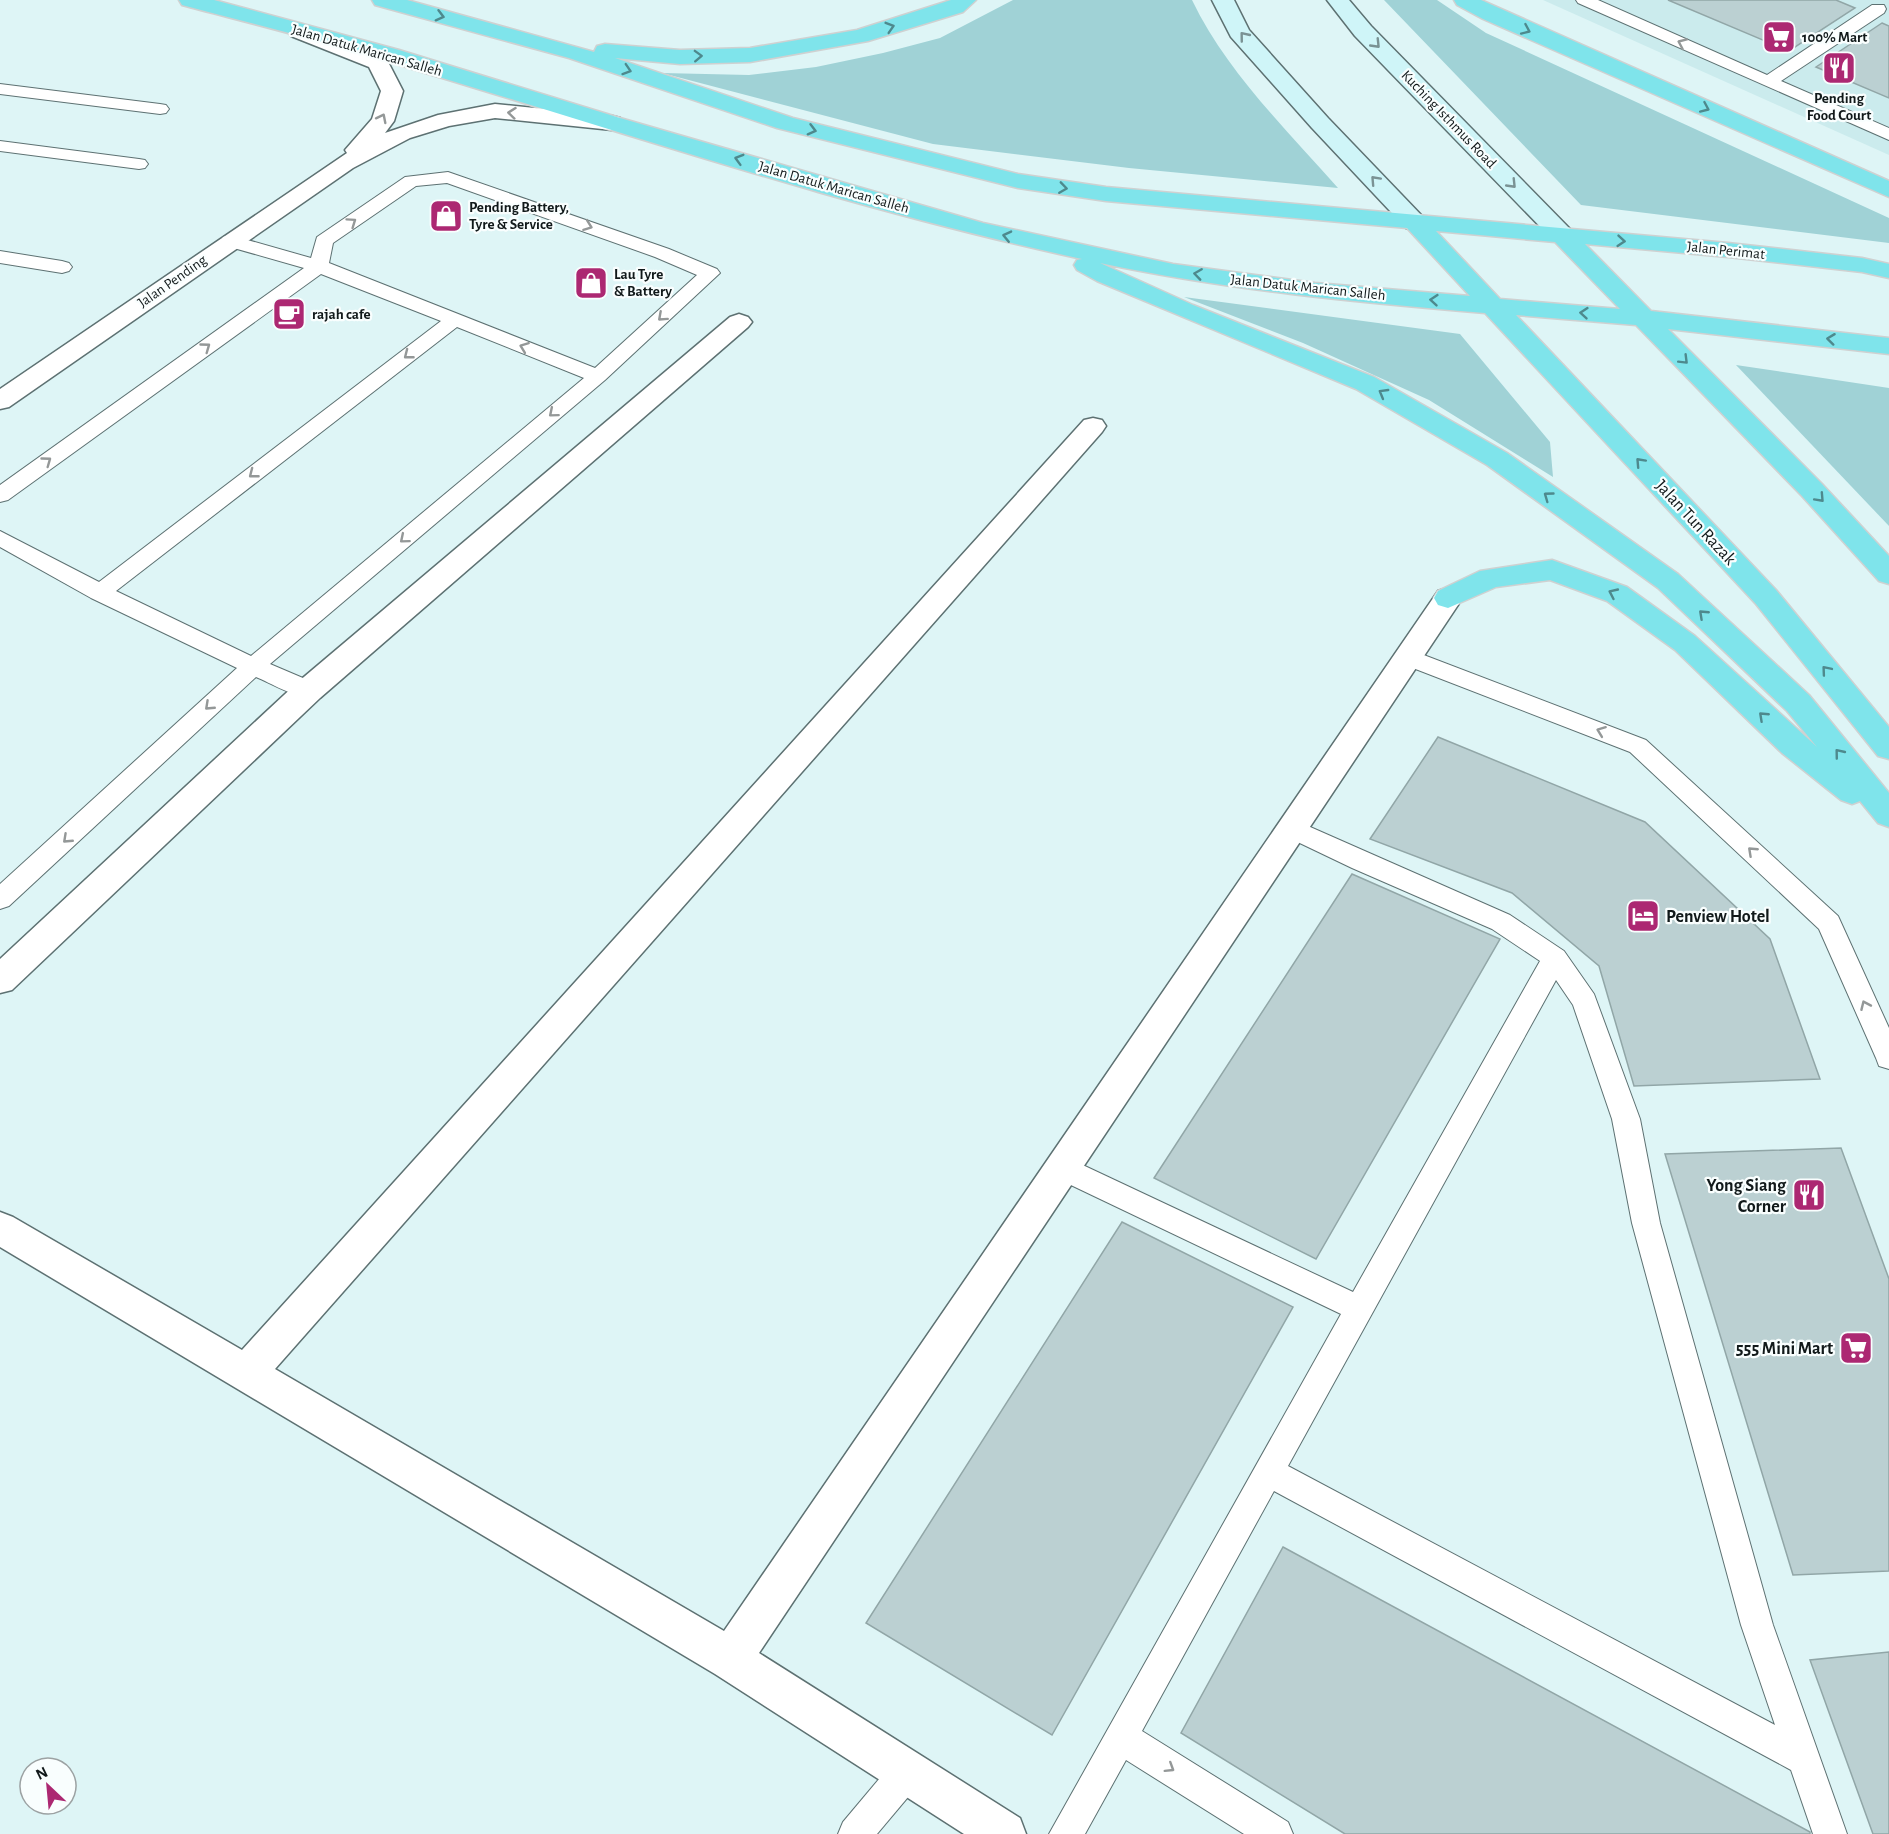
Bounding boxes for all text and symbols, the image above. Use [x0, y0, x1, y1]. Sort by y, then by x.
one-way arrow [434, 8, 444, 21]
supermarket icon: 100% Mart [1761, 19, 1797, 55]
street label: Jalan Datuk Marican Salleh [290, 22, 444, 79]
one-way arrow [884, 22, 895, 34]
one-way arrow [1520, 22, 1531, 34]
place label: 100% Mart [1802, 30, 1867, 45]
one-way arrow [1240, 32, 1251, 43]
one-way arrow [1369, 37, 1380, 48]
one-way arrow [1677, 39, 1688, 51]
one-way arrow [693, 50, 702, 63]
restaurant icon: Pending Food Court [1821, 50, 1857, 86]
one-way arrow [621, 63, 632, 75]
street label: Kuching Isthmus Road [1398, 68, 1499, 171]
place label: Pending Food Court [1807, 91, 1871, 123]
one-way arrow [1698, 101, 1709, 113]
one-way arrow [507, 107, 516, 120]
one-way arrow [375, 113, 387, 124]
one-way arrow [806, 123, 817, 135]
one-way arrow [734, 154, 745, 166]
street label: Jalan Datuk Marican Salleh [757, 159, 911, 216]
one-way arrow [1371, 177, 1382, 187]
one-way arrow [1505, 177, 1516, 188]
one-way arrow [1058, 181, 1068, 194]
shop icon: Pending Battery, Tyre & Service [428, 198, 464, 234]
place label: Pending Battery, Tyre & Service [469, 200, 569, 232]
one-way arrow [345, 218, 356, 229]
one-way arrow [582, 219, 593, 232]
one-way arrow [1002, 230, 1012, 243]
one-way arrow [1617, 234, 1626, 247]
street label: Jalan Perimat [1686, 239, 1766, 262]
street label: Jalan Pending [135, 252, 210, 311]
shop icon: Lau Tyre & Battery [573, 265, 609, 301]
place label: Lau Tyre & Battery [614, 267, 672, 299]
one-way arrow [1194, 269, 1203, 281]
street label: Jalan Datuk Marican Salleh [1230, 272, 1386, 303]
one-way arrow [1429, 294, 1438, 307]
cafe icon: rajah cafe [271, 296, 307, 332]
place label: rajah cafe [312, 307, 371, 322]
one-way arrow [1580, 307, 1589, 320]
one-way arrow [658, 310, 669, 321]
one-way arrow [1826, 334, 1836, 346]
one-way arrow [519, 341, 530, 354]
one-way arrow [199, 343, 210, 354]
one-way arrow [404, 348, 415, 359]
one-way arrow [1676, 352, 1687, 363]
one-way arrow [1379, 389, 1389, 400]
one-way arrow [549, 406, 560, 417]
one-way arrow [41, 457, 52, 468]
one-way arrow [1636, 459, 1647, 470]
one-way arrow [249, 467, 260, 478]
street label: Jalan Tun Razak [1652, 477, 1740, 569]
one-way arrow [1544, 492, 1555, 503]
one-way arrow [1813, 492, 1824, 502]
one-way arrow [400, 532, 411, 543]
one-way arrow [1609, 589, 1620, 601]
one-way arrow [1699, 610, 1710, 621]
one-way arrow [1822, 666, 1833, 677]
one-way arrow [206, 699, 217, 710]
one-way arrow [1760, 713, 1771, 724]
one-way arrow [1596, 726, 1607, 739]
one-way arrow [1835, 749, 1846, 760]
one-way arrow [63, 832, 73, 843]
one-way arrow [1748, 847, 1758, 858]
hotel icon: Penview Hotel [1625, 898, 1661, 934]
place label: Penview Hotel [1666, 908, 1770, 926]
one-way arrow [1861, 1000, 1873, 1011]
place label: Yong Siang Corner [1706, 1177, 1787, 1216]
restaurant icon: Yong Siang Corner [1791, 1177, 1827, 1213]
supermarket icon: 555 Mini Mart [1838, 1330, 1874, 1366]
place label: 555 Mini Mart [1736, 1340, 1833, 1358]
north arrow [18, 1756, 78, 1816]
one-way arrow [1164, 1760, 1174, 1772]
text: N [33, 1764, 50, 1783]

